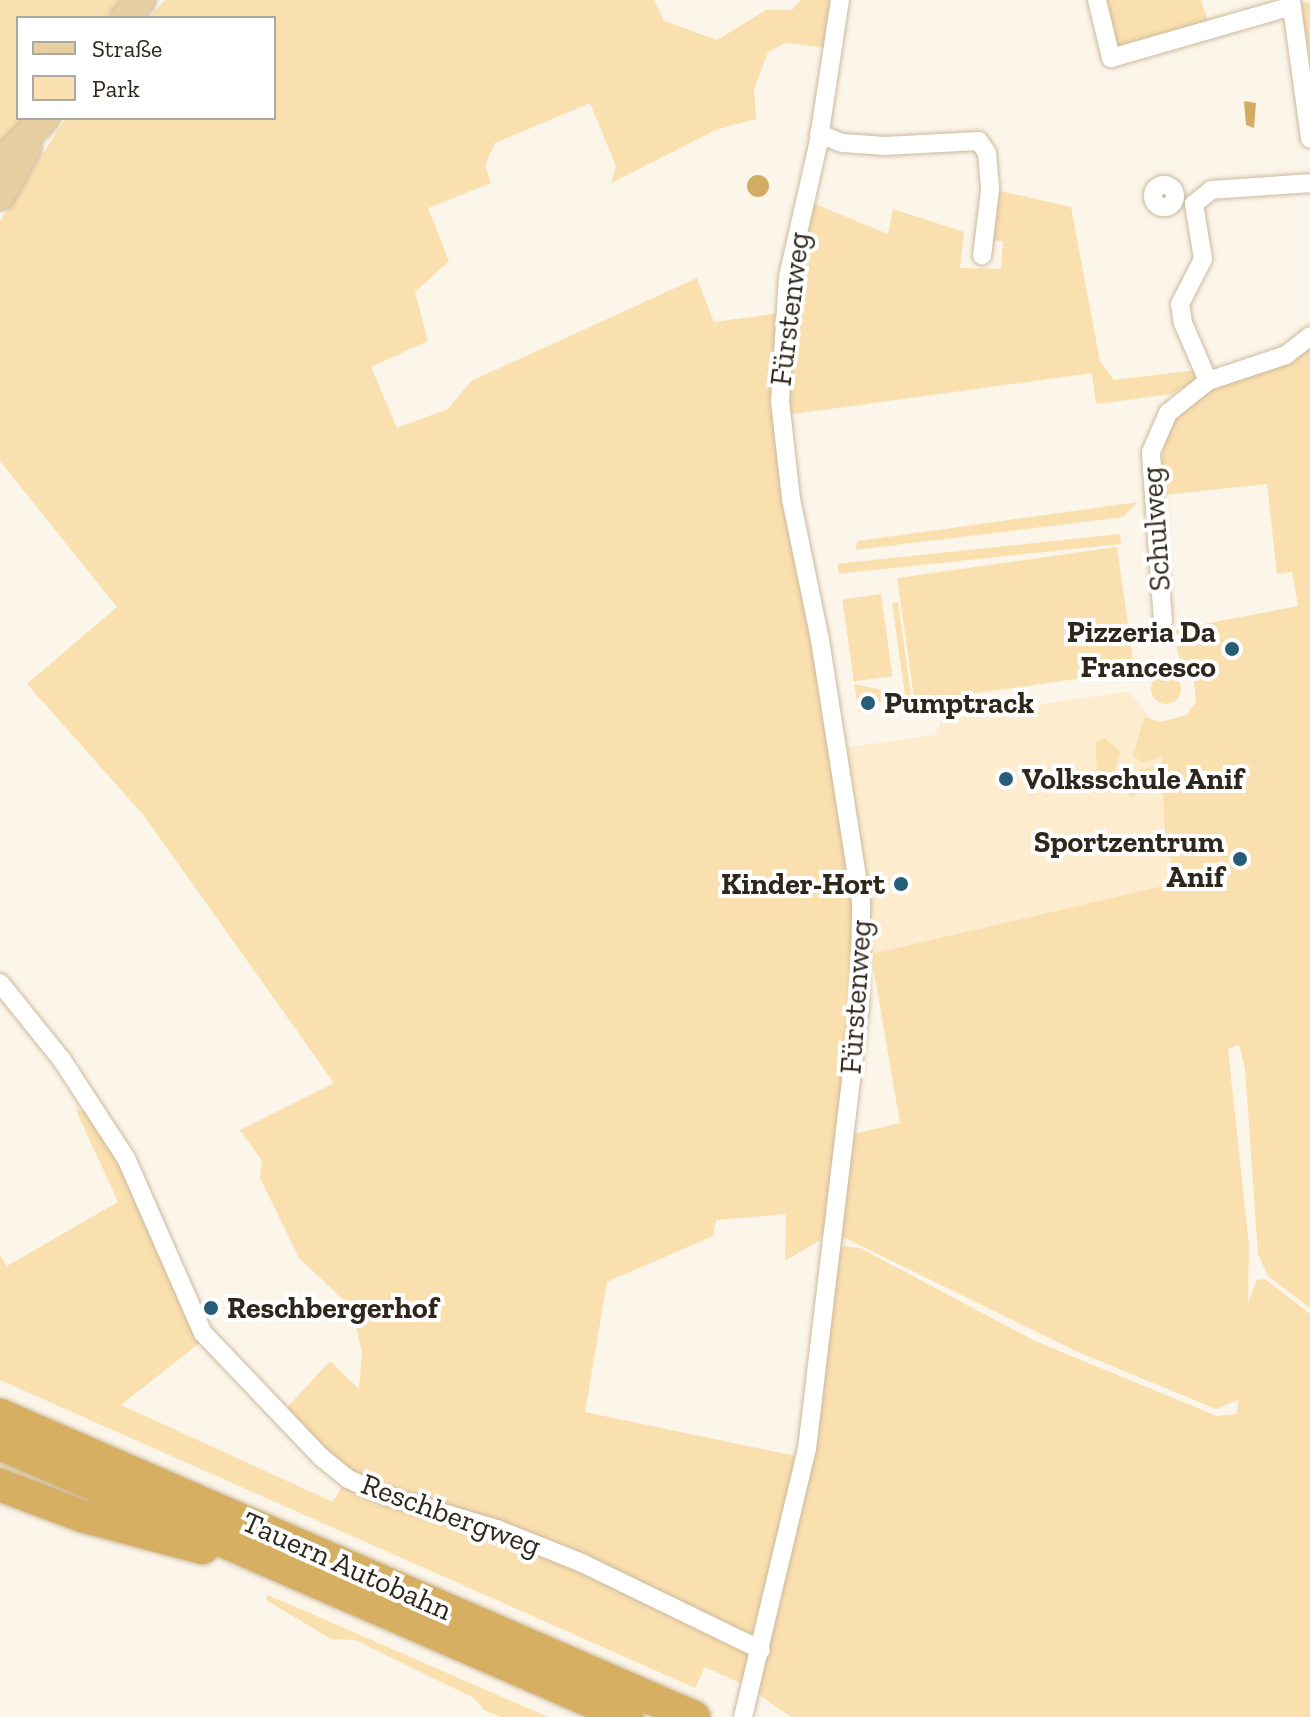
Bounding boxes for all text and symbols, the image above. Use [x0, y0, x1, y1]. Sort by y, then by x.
legend [16, 16, 276, 120]
text: Straße [92, 34, 162, 63]
text: Park [92, 74, 140, 103]
street label: Fürstenweg [763, 230, 817, 388]
street label: Schulweg [1134, 466, 1178, 592]
place label: Pizzeria Da Francesco [1067, 614, 1216, 684]
marker: Pizzeria Da Francesco [1223, 640, 1241, 658]
place label: Pumptrack [884, 685, 1034, 721]
marker: Pumptrack [859, 694, 877, 712]
place label: Volksschule Anif [1022, 761, 1244, 797]
marker: Volksschule Anif [997, 770, 1015, 788]
place label: Sportzentrum Anif [1034, 824, 1224, 894]
marker: Sportzentrum Anif [1231, 850, 1249, 868]
place label: Kinder-Hort [721, 866, 885, 902]
marker: Kinder-Hort [892, 875, 910, 893]
street label: Fürstenweg [833, 919, 879, 1075]
place label: Reschbergerhof [227, 1290, 438, 1326]
marker: Reschbergerhof [202, 1299, 220, 1317]
street label: Reschbergweg [356, 1466, 546, 1564]
street label: Tauern Autobahn [236, 1503, 458, 1629]

